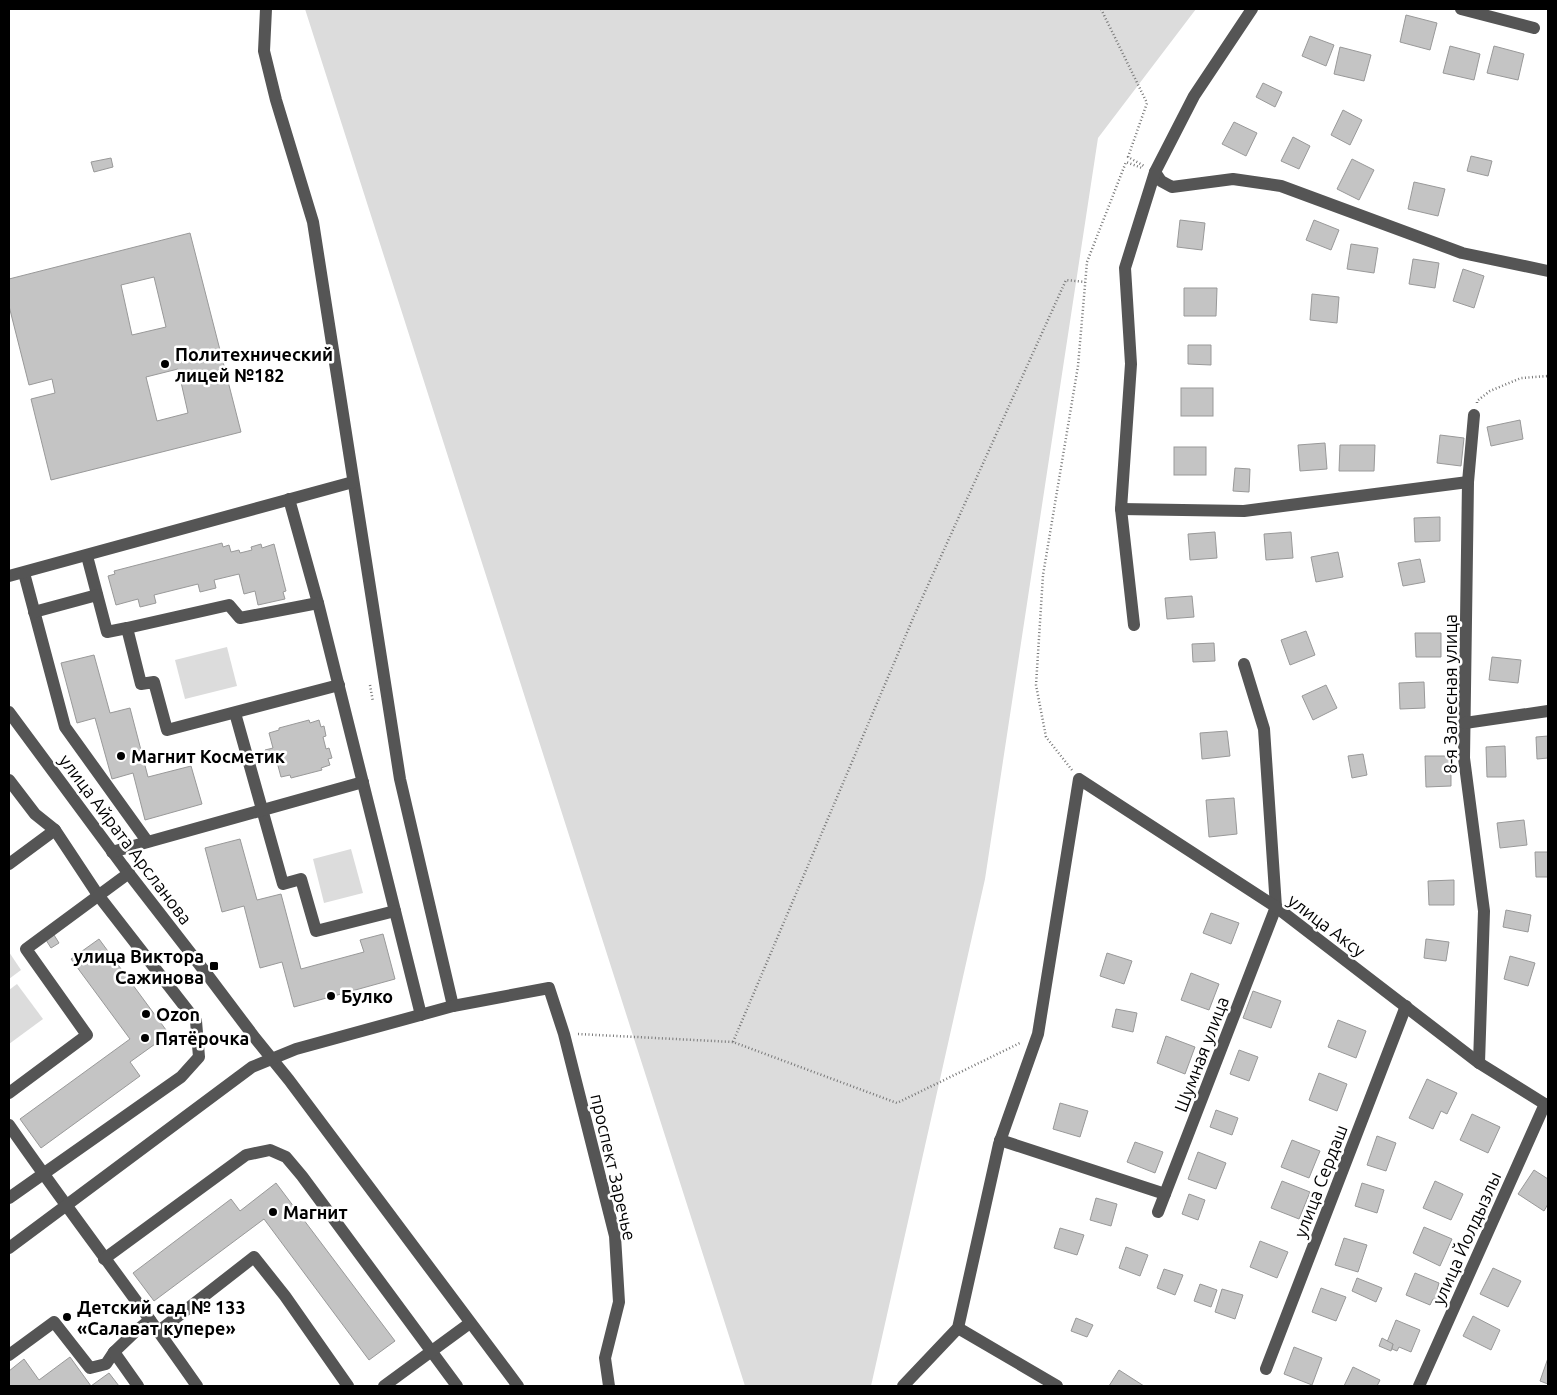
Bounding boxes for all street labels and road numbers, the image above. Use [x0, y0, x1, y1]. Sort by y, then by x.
street label: 8-я Залесная улица [1440, 614, 1460, 774]
street label: улица Айрата Арсланова [55, 750, 197, 928]
street label: улица Аксу [1285, 890, 1370, 961]
street label: Шумная улица [1170, 993, 1232, 1115]
street label: проспект Заречье [587, 1092, 641, 1242]
street label: улица Сердаш [1289, 1122, 1351, 1240]
street label: улица Йолдызлы [1428, 1168, 1504, 1308]

